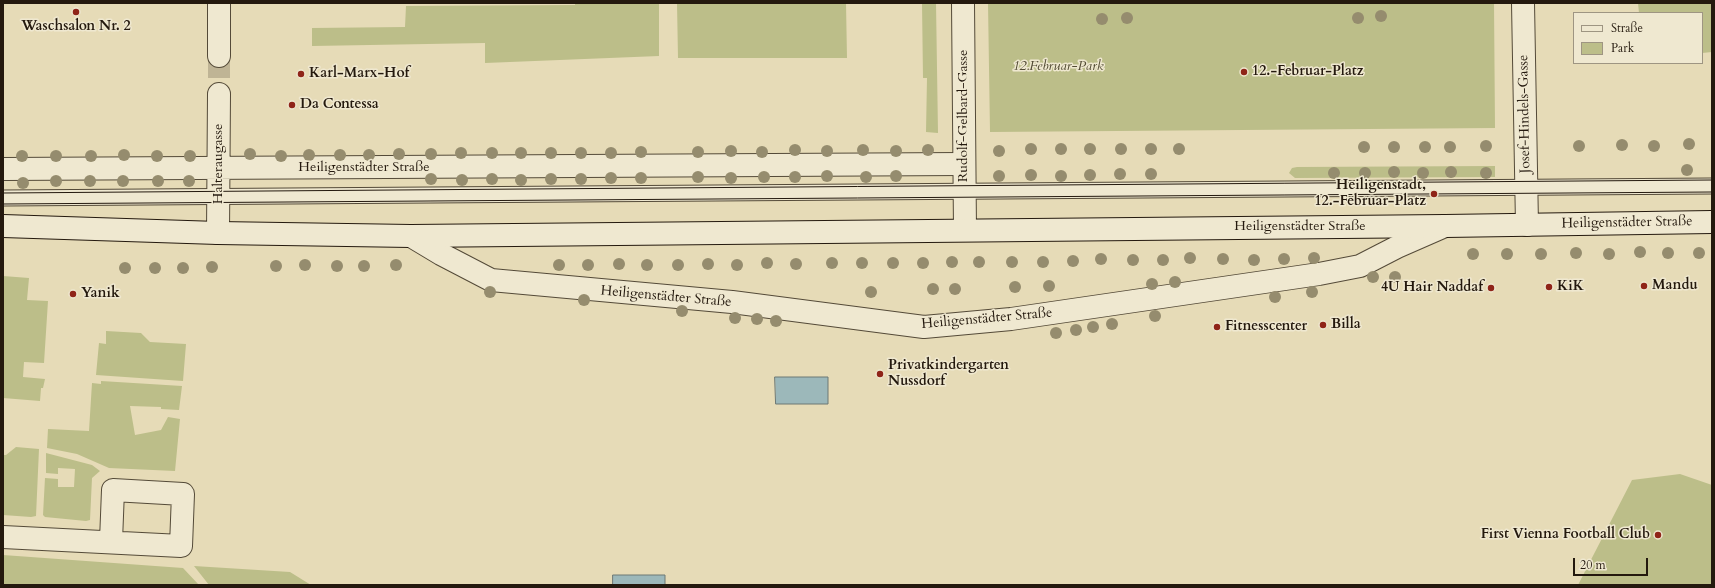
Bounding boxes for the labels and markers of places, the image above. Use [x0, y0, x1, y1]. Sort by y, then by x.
marker: Waschsalon Nr. 2 [71, 7, 81, 17]
place label: Waschsalon Nr. 2 [21, 19, 131, 35]
place label: 12.-Februar-Platz [1252, 64, 1364, 80]
place label: Karl-Marx-Hof [309, 66, 409, 82]
marker: 12.-Februar-Platz [1239, 67, 1249, 77]
marker: Karl-Marx-Hof [296, 69, 306, 79]
place label: Da Contessa [300, 97, 379, 113]
marker: Da Contessa [287, 100, 297, 110]
place label: Heiligenstadt, 12.-Februar-Platz [1314, 178, 1426, 210]
marker: Heiligenstadt, 12.-Februar-Platz [1429, 189, 1439, 199]
place label: Mandu [1652, 278, 1698, 294]
place label: KiK [1557, 279, 1584, 295]
place label: 4U Hair Naddaf [1381, 280, 1483, 296]
marker: Mandu [1639, 281, 1649, 291]
marker: KiK [1544, 282, 1554, 292]
marker: 4U Hair Naddaf [1486, 283, 1496, 293]
place label: Yanik [81, 286, 120, 302]
marker: Yanik [68, 289, 78, 299]
place label: Billa [1331, 317, 1361, 333]
place label: Fitnesscenter [1225, 319, 1307, 335]
marker: Billa [1318, 320, 1328, 330]
marker: Fitnesscenter [1212, 322, 1222, 332]
place label: Privatkindergarten Nussdorf [888, 358, 1009, 390]
marker: Privatkindergarten Nussdorf [875, 369, 885, 379]
place label: First Vienna Football Club [1481, 527, 1650, 543]
marker: First Vienna Football Club [1653, 530, 1663, 540]

